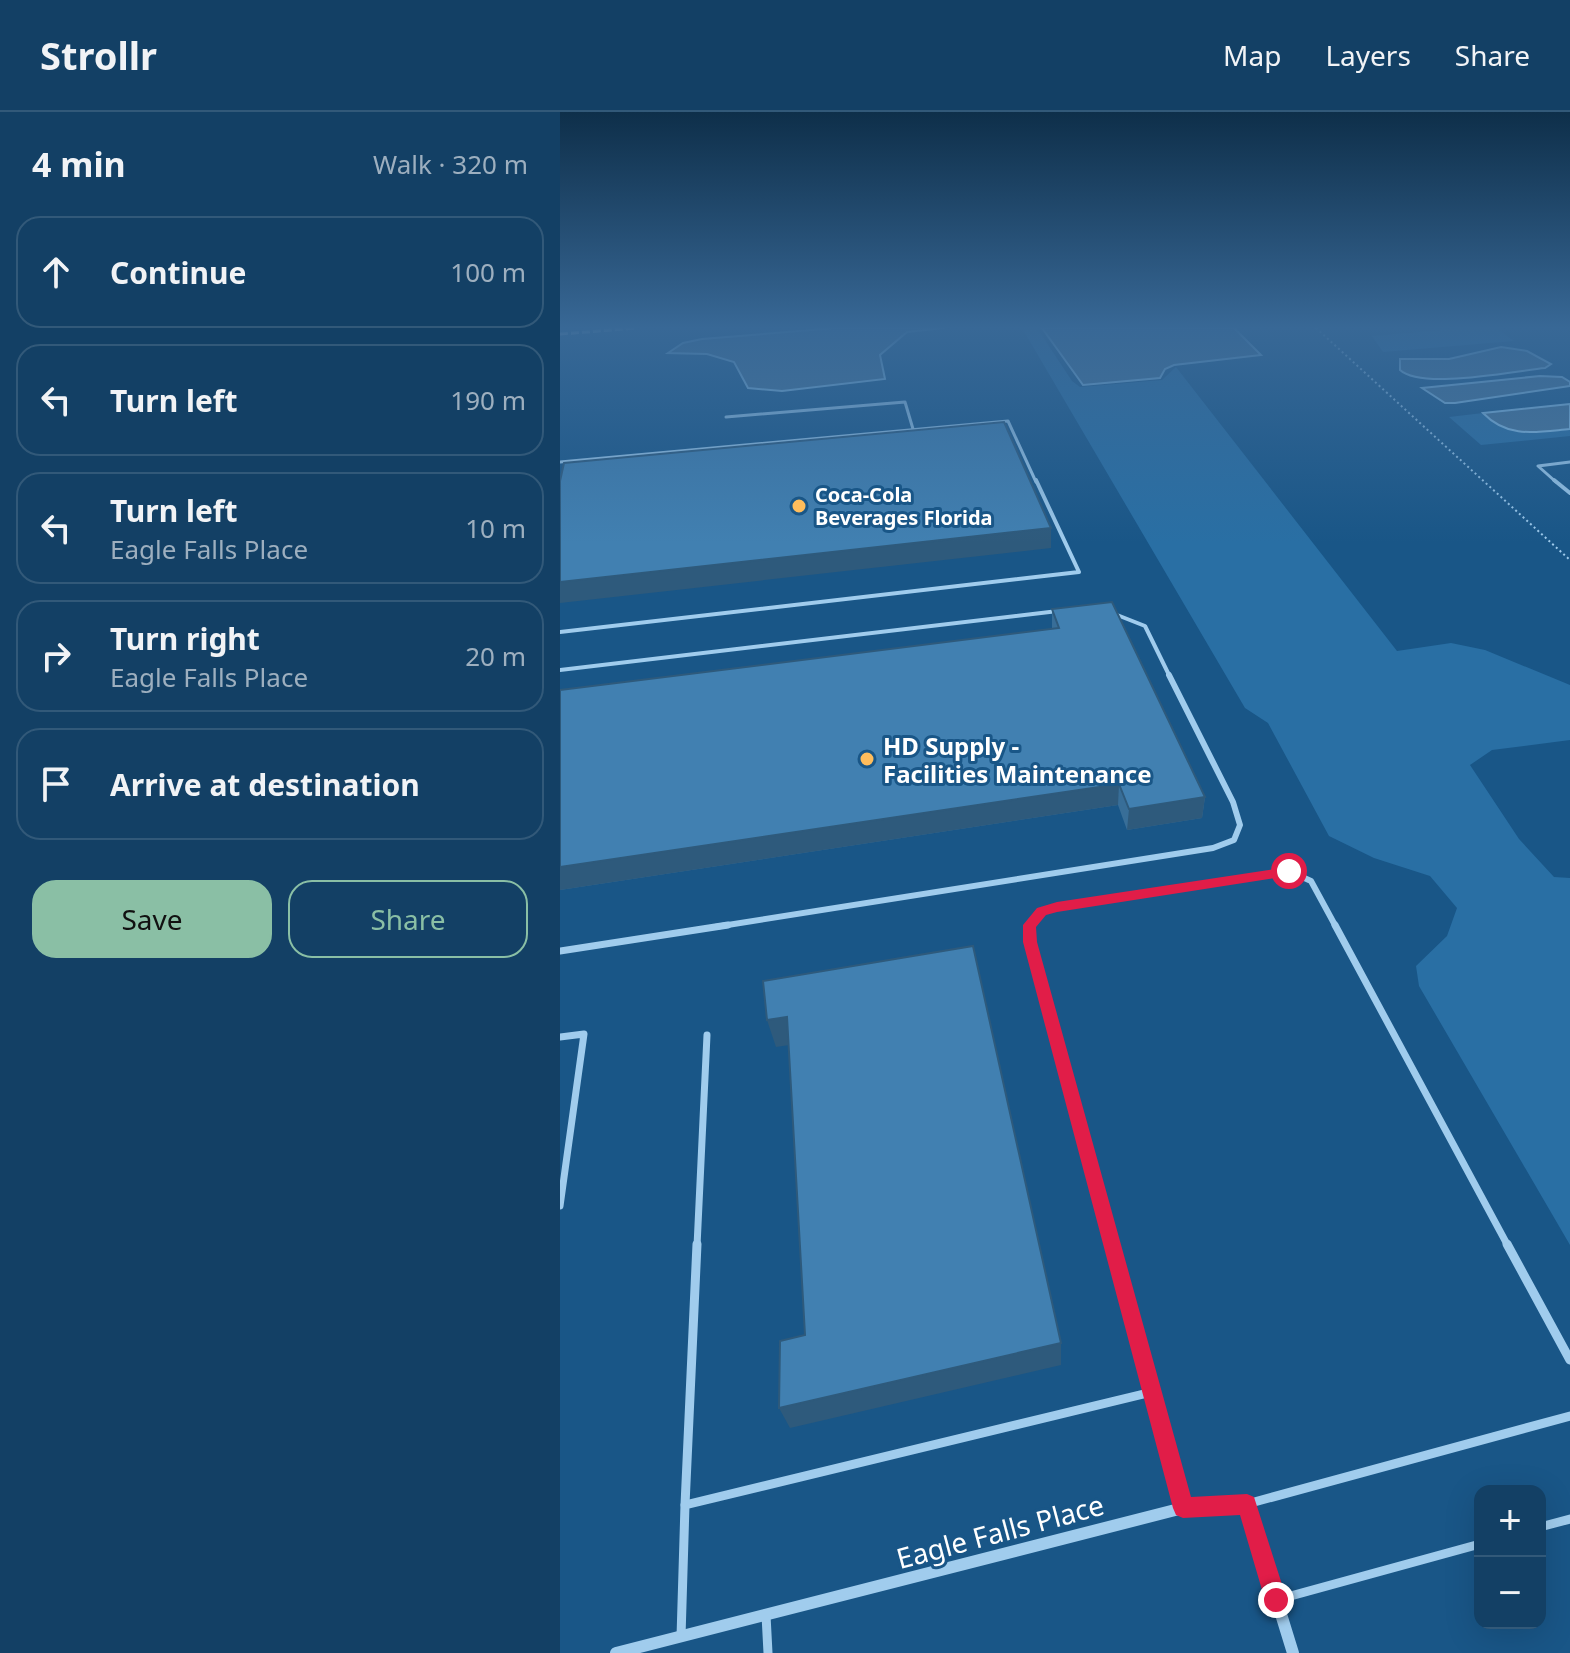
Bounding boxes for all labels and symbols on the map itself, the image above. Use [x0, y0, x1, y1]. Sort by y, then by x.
place label: Coca-Cola Beverages Florida [815, 481, 993, 531]
marker: Coca-Cola Beverages Florida [790, 497, 808, 515]
place label: HD Supply - Facilities Maintenance [883, 729, 1151, 790]
marker: HD Supply - Facilities Maintenance [858, 750, 876, 768]
route start [1271, 853, 1307, 889]
street label: Eagle Falls Place [892, 1485, 1108, 1577]
route end [1258, 1582, 1294, 1618]

